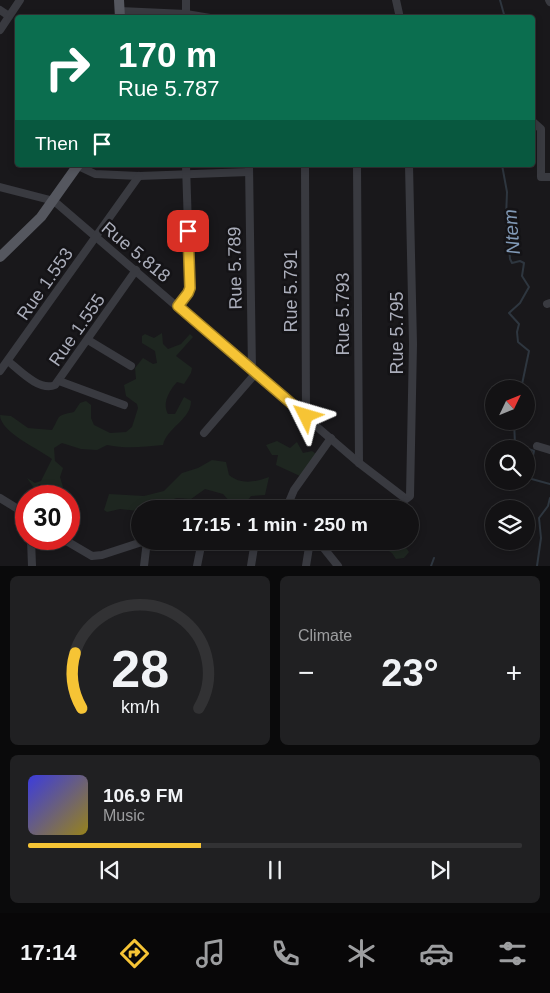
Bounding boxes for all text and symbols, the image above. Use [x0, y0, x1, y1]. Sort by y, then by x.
icon: right [35, 35, 100, 100]
text: 170 m [118, 35, 217, 74]
text: Rue 5.787 [118, 76, 220, 101]
icon: arrive [88, 130, 116, 158]
text: Then [35, 133, 78, 154]
water label: Ntem [499, 208, 524, 255]
pin [167, 210, 209, 252]
icon: arrive [174, 217, 202, 245]
street label: Rue 5.818 [98, 218, 174, 286]
street label: Rue 5.789 [224, 226, 246, 310]
street label: Rue 1.553 [13, 244, 77, 324]
street label: Rue 5.791 [281, 249, 301, 333]
street label: Rue 5.793 [333, 272, 353, 356]
street label: Rue 1.555 [45, 290, 109, 370]
street label: Rue 5.795 [387, 291, 407, 375]
north arrow [485, 380, 535, 430]
map controls [485, 380, 535, 550]
position arrow [279, 389, 331, 441]
button: search [485, 440, 535, 490]
speed limit sign: 30 [15, 485, 80, 550]
button: layers [485, 500, 535, 550]
text: 17:15 · 1 min · 250 m [182, 514, 368, 535]
text: Climate [298, 627, 352, 644]
text: 28 [111, 640, 169, 698]
text: 23° [381, 652, 439, 694]
text: − [298, 657, 314, 688]
text: + [506, 657, 522, 688]
text: km/h [121, 697, 159, 717]
text: 106.9 FM [103, 785, 183, 806]
text: Music [103, 807, 145, 824]
icon: previous [96, 856, 124, 884]
icon: pause [261, 856, 289, 884]
icon: next [426, 856, 454, 884]
icon: directions [117, 936, 152, 971]
icon: music [193, 936, 228, 971]
icon: phone [268, 936, 303, 971]
icon: climate [344, 936, 379, 971]
icon: car [419, 936, 454, 971]
icon: filters [495, 936, 530, 971]
text: 17:14 [20, 940, 77, 965]

